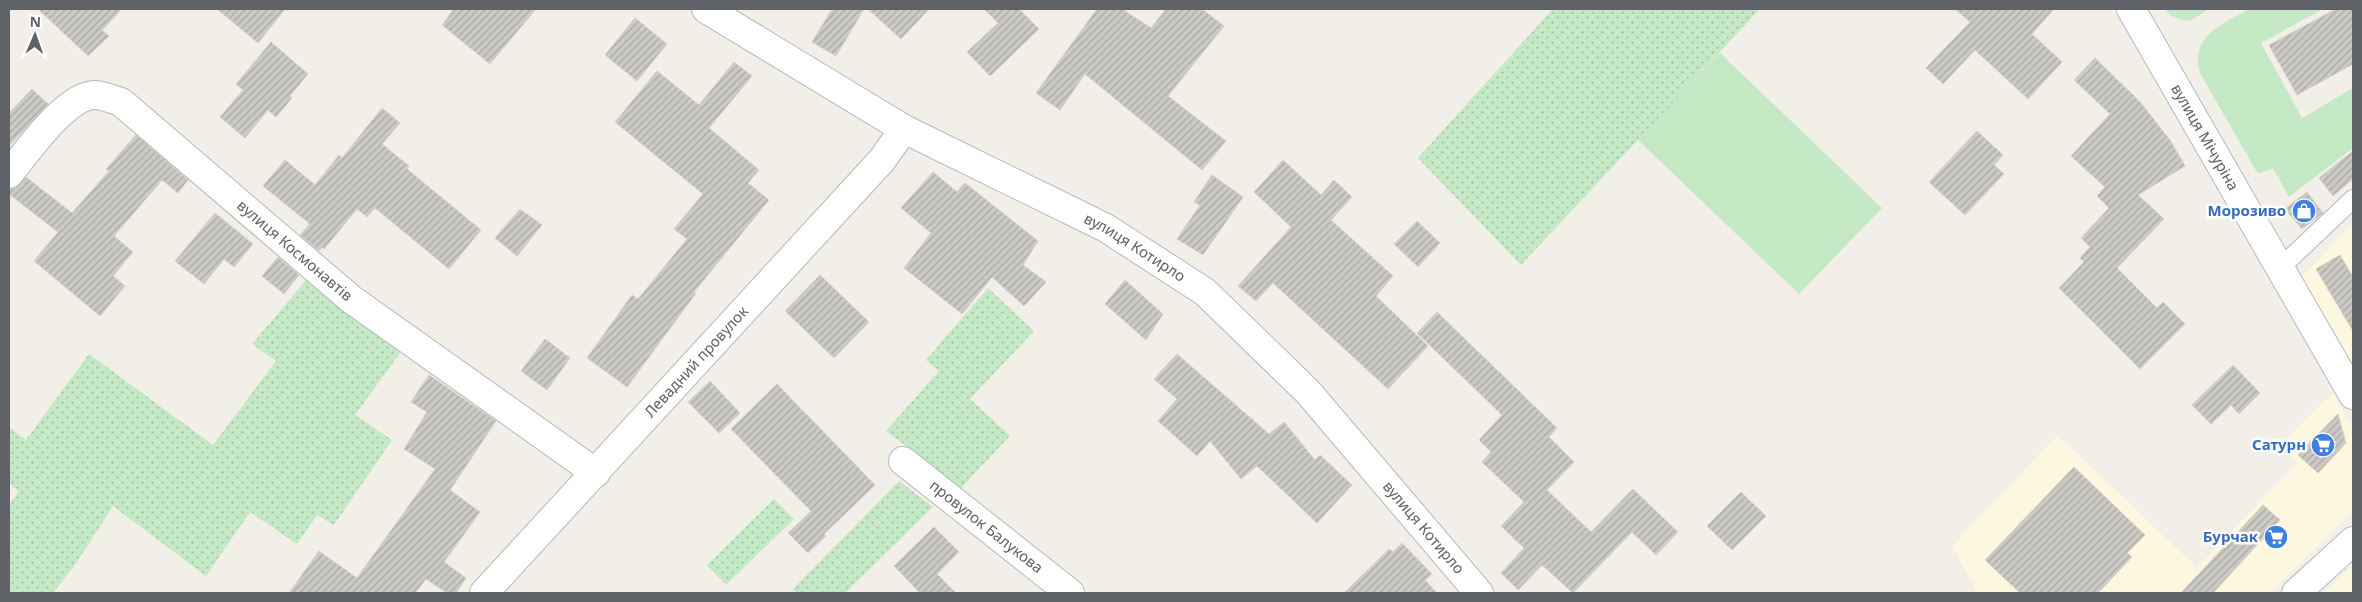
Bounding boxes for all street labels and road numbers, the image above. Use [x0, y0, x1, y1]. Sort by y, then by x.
street label: вулиця Мічуріна [2167, 80, 2244, 194]
street label: вулиця Космонавтів [233, 195, 357, 305]
street label: вулиця Котирло [1081, 208, 1190, 286]
street label: Левадний провулок [639, 301, 752, 421]
street label: провулок Балукова [926, 475, 1048, 577]
street label: вулиця Котирло [1379, 476, 1469, 578]

